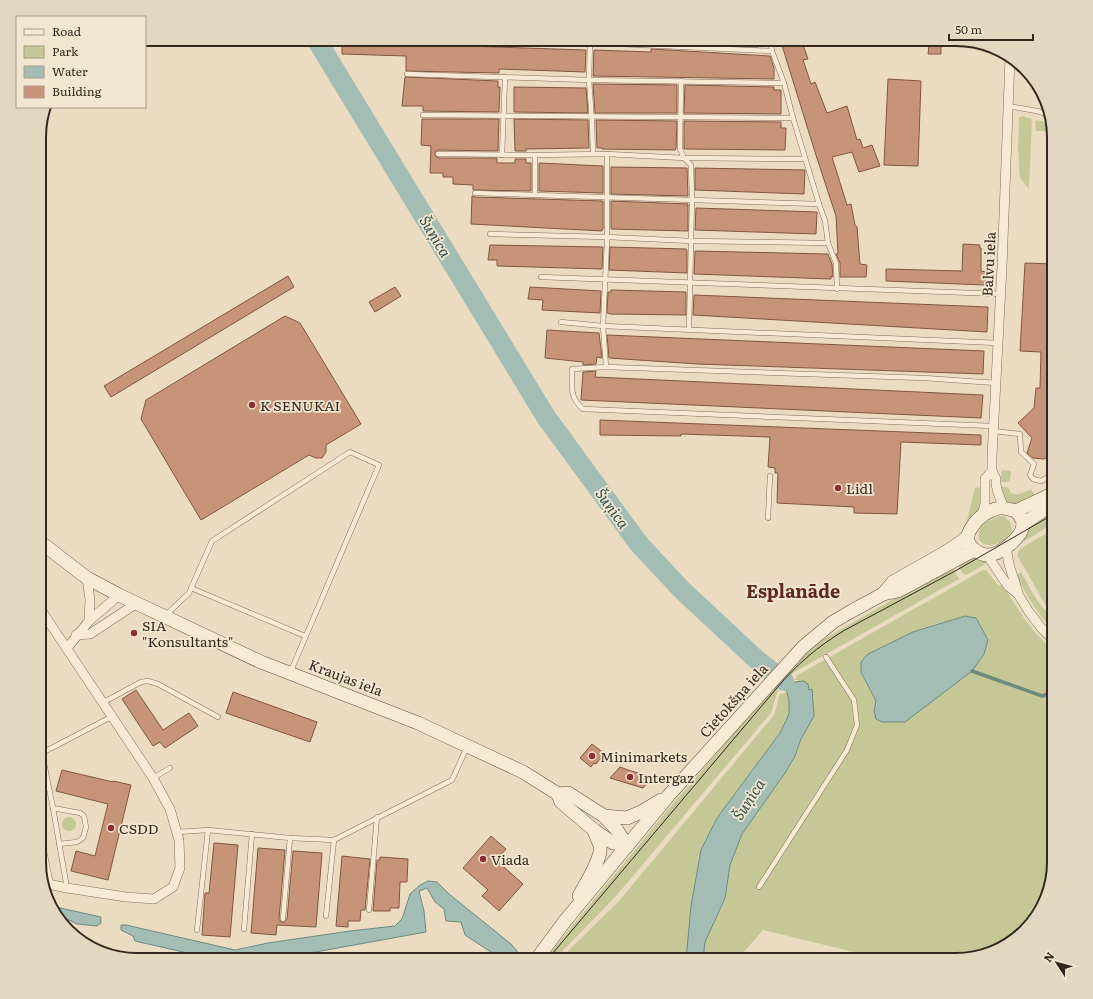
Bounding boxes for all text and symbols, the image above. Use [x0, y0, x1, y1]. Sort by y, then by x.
legend [16, 16, 146, 108]
scale bar [949, 16, 1033, 42]
text: 50 m [955, 20, 982, 38]
text: Road [52, 22, 82, 40]
text: Park [52, 42, 79, 60]
text: Water [52, 62, 88, 80]
text: Building [52, 82, 102, 100]
water label: Šuņica [414, 211, 458, 262]
street label: Balvu iela [976, 231, 1000, 297]
place label: K SENUKAI [260, 395, 340, 415]
marker: K SENUKAI [247, 400, 257, 410]
place label: Lidl [846, 478, 873, 498]
water label: Šuņica [590, 483, 636, 533]
marker: Lidl [833, 483, 843, 493]
district label: Esplanāde [746, 577, 840, 604]
place label: SIA "Konsultants" [142, 615, 233, 651]
marker: SIA "Konsultants" [129, 628, 139, 638]
street label: Kraujas iela [306, 654, 386, 700]
street label: Cietokšņa iela [694, 658, 772, 741]
place label: Minimarkets [600, 746, 687, 766]
marker: Minimarkets [587, 751, 597, 761]
place label: Intergaz [638, 767, 694, 787]
marker: Intergaz [625, 772, 635, 782]
water label: Šuņica [726, 773, 770, 824]
place label: CSDD [119, 818, 159, 838]
marker: CSDD [106, 823, 116, 833]
place label: Viada [491, 849, 530, 869]
marker: Viada [478, 854, 488, 864]
north arrow [1037, 943, 1077, 983]
text: N [1039, 948, 1057, 965]

